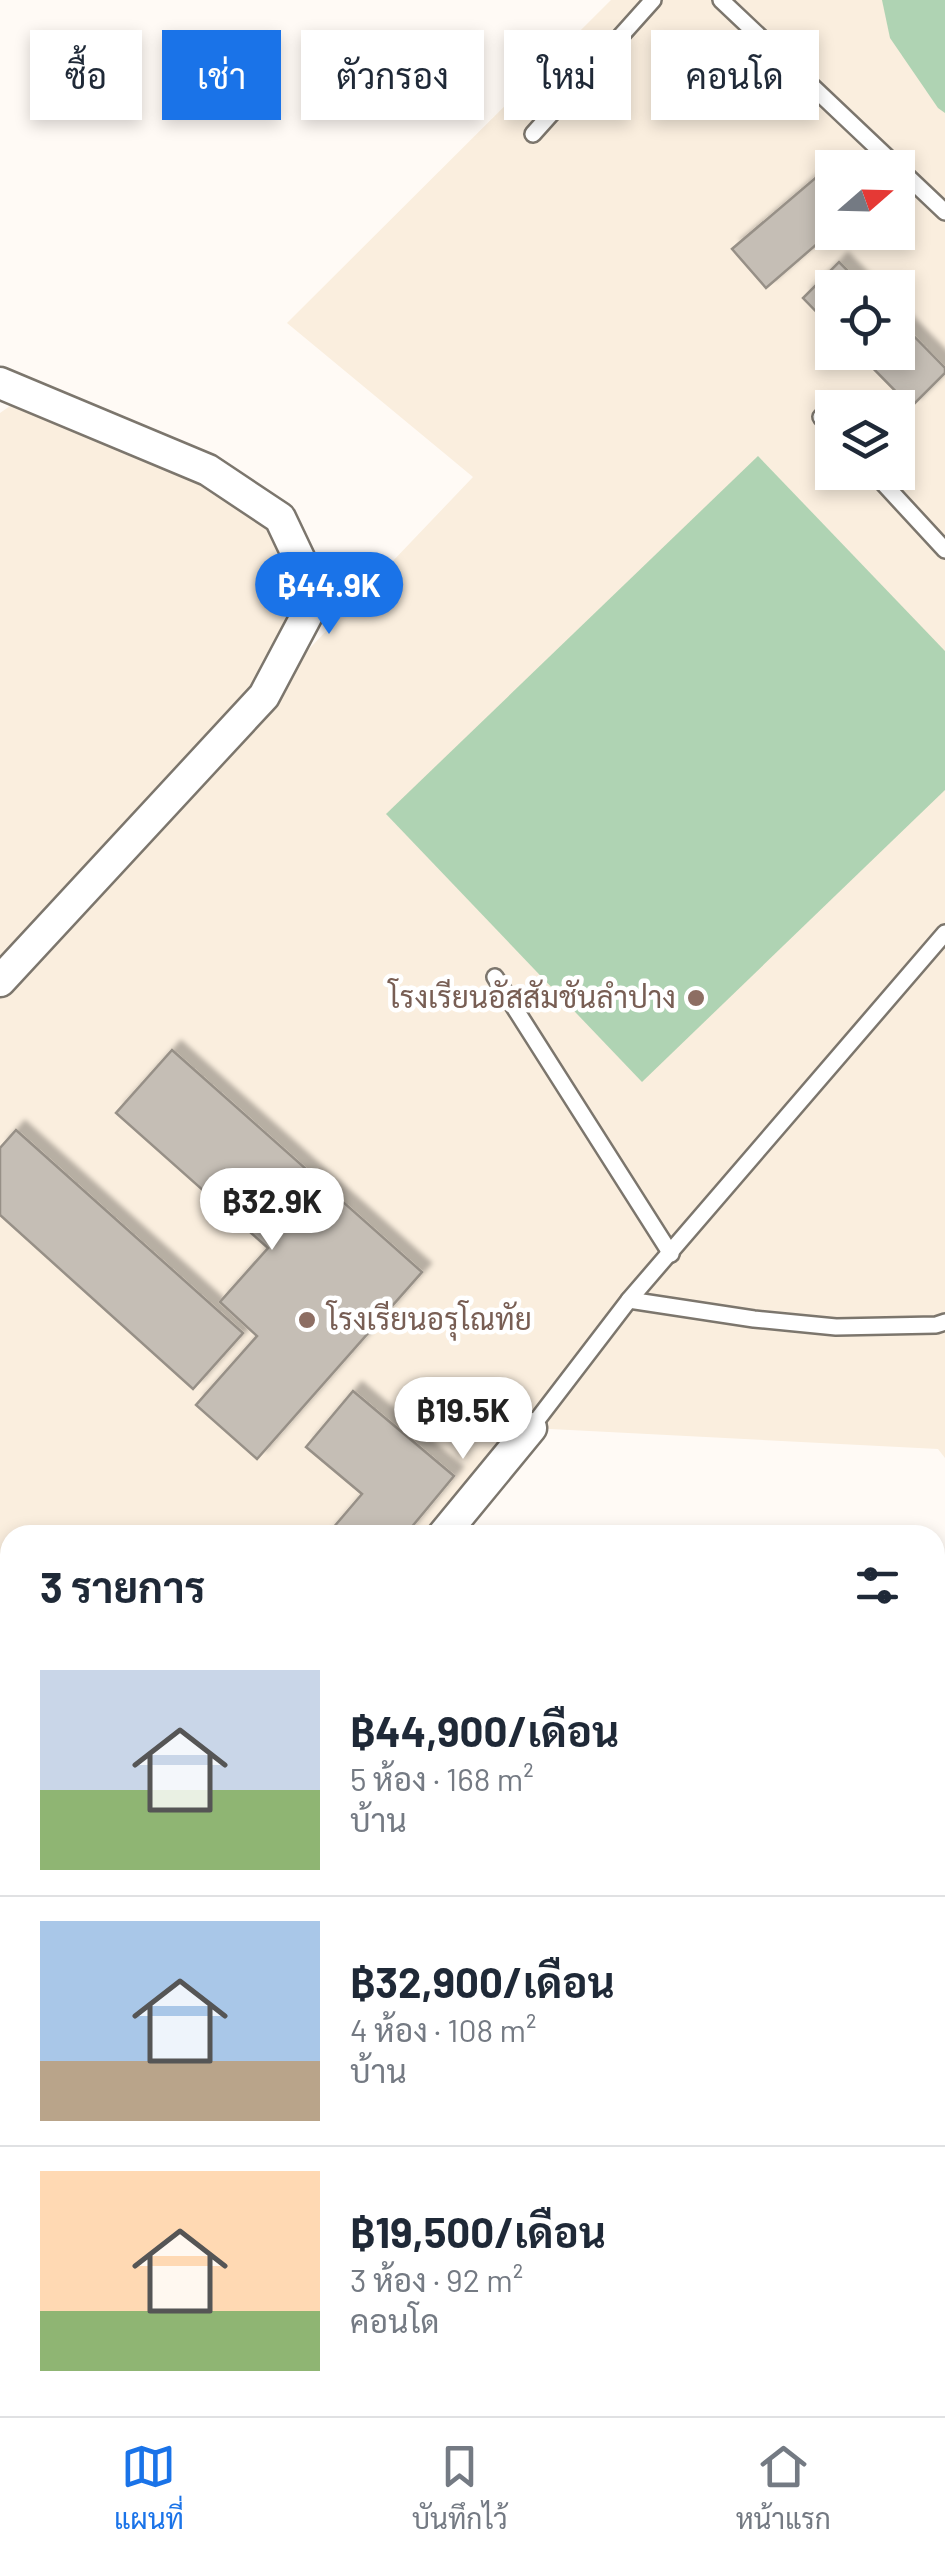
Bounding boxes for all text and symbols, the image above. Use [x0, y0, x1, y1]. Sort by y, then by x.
chip: ซื้อ [30, 30, 142, 120]
chip: เช่า [162, 30, 281, 120]
chip: ตัวกรอง [301, 30, 484, 120]
chip: ใหม่ [504, 30, 631, 120]
chip: คอนโด [651, 30, 819, 120]
north arrow [815, 150, 915, 250]
map controls [815, 150, 915, 490]
button: locate [815, 270, 915, 370]
button: layers [815, 390, 915, 490]
pin: ฿44.9K [248, 552, 410, 637]
text: ฿44.9K [277, 565, 381, 603]
place label: โรงเรียนอัสสัมชันลำปาง [387, 978, 676, 1014]
marker: โรงเรียนอัสสัมชันลำปาง [685, 987, 707, 1009]
pin: ฿32.9K [191, 1168, 353, 1253]
text: ฿32.9K [222, 1181, 322, 1219]
place label: โรงเรียนอรุโณทัย [325, 1300, 532, 1341]
marker: โรงเรียนอรุโณทัย [296, 1309, 318, 1331]
pin: ฿19.5K [382, 1377, 544, 1462]
text: ฿19.5K [416, 1390, 510, 1428]
icon: filters [850, 1558, 905, 1613]
text: 3 รายการ [40, 1561, 205, 1611]
text: ฿44,900/เดือน [350, 1705, 619, 1755]
icon: home [120, 1710, 240, 1830]
text: 5 ห้อง · 168 m² [350, 1759, 534, 1797]
text: บ้าน [350, 1800, 407, 1838]
text: ฿32,900/เดือน [350, 1956, 615, 2006]
icon: home [120, 1961, 240, 2081]
text: 4 ห้อง · 108 m² [350, 2010, 536, 2048]
text: บ้าน [350, 2051, 407, 2089]
text: ฿19,500/เดือน [350, 2206, 606, 2256]
icon: home [120, 2211, 240, 2331]
text: 3 ห้อง · 92 m² [350, 2260, 523, 2298]
text: คอนโด [350, 2301, 440, 2339]
tab: แผนที่ [114, 2439, 184, 2535]
tab: บันทึกไว้ [412, 2439, 508, 2535]
tab: หน้าแรก [736, 2439, 831, 2535]

